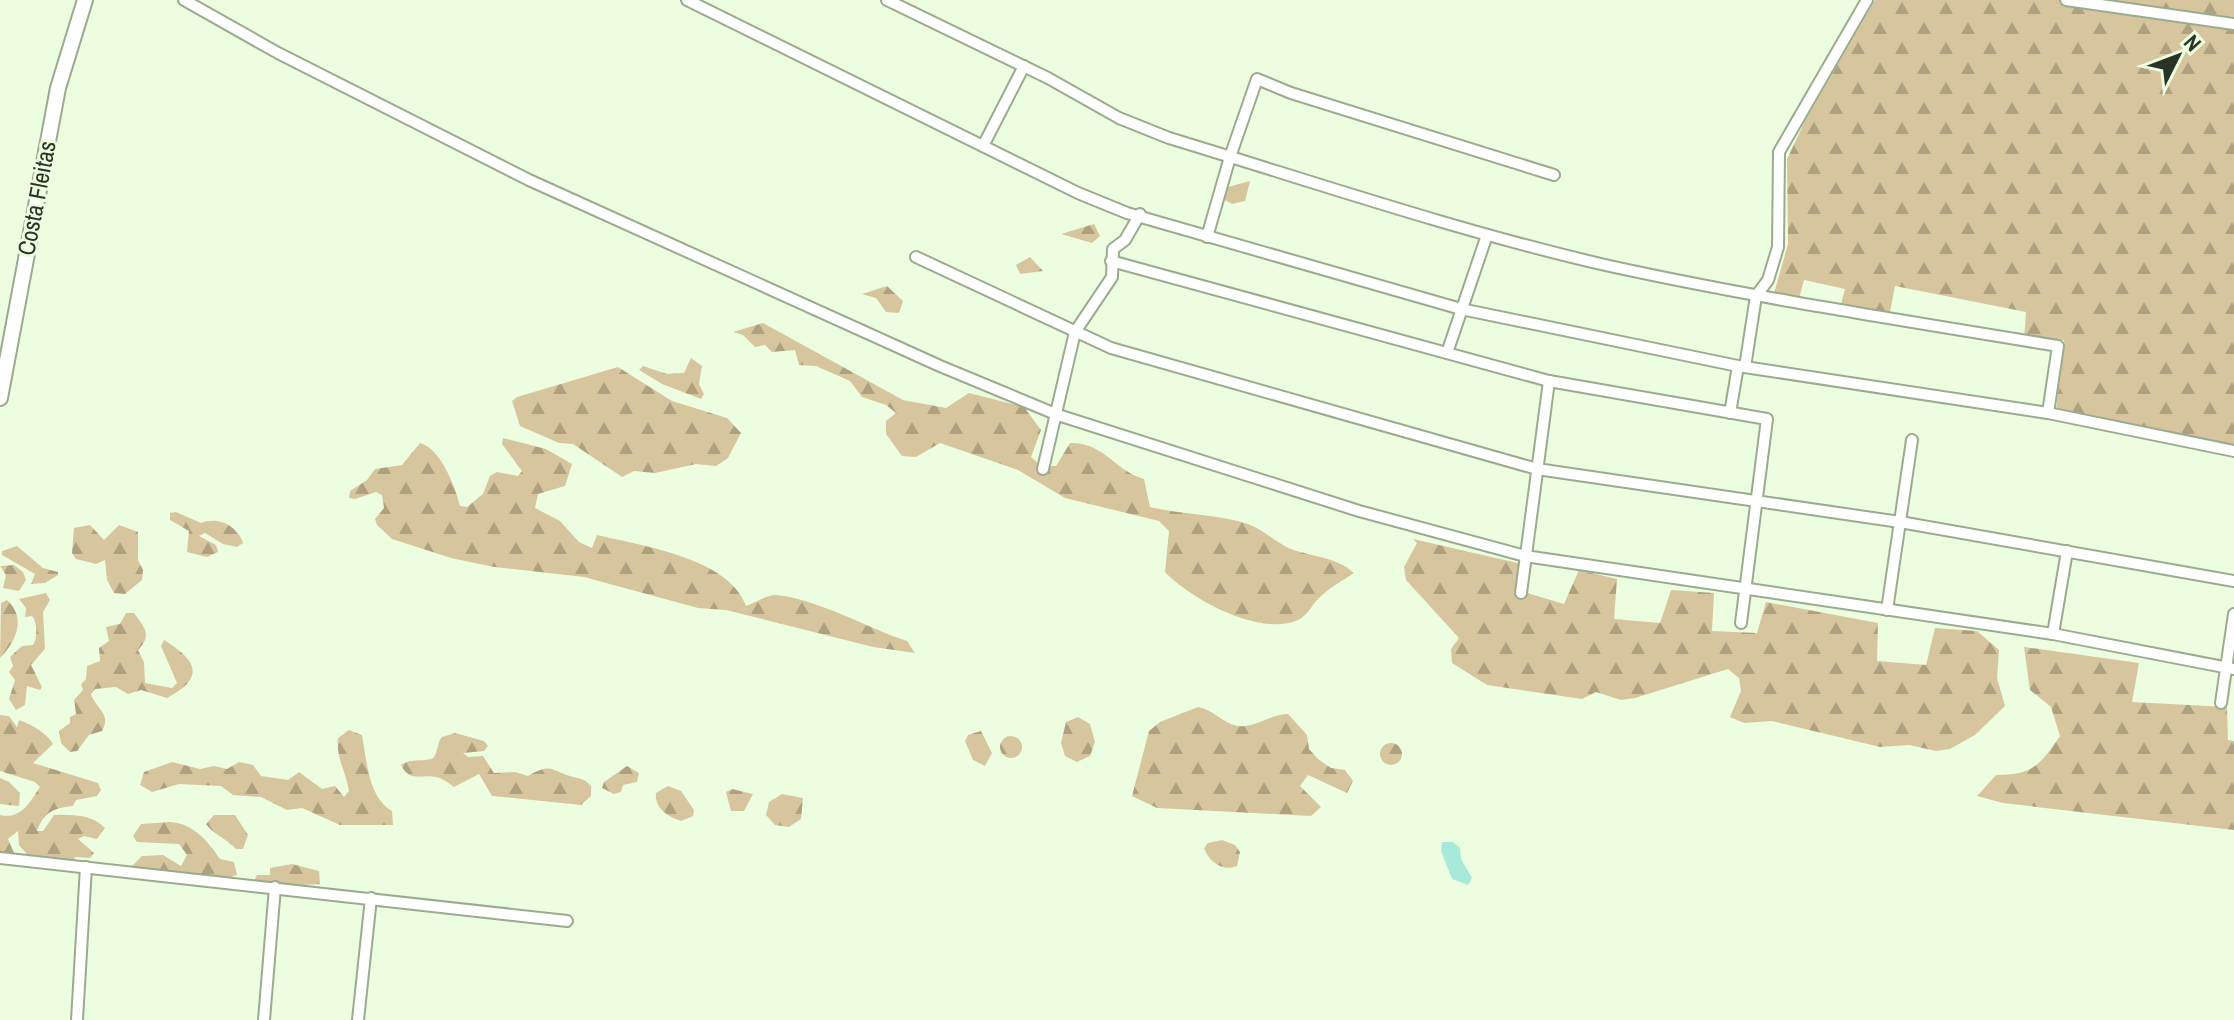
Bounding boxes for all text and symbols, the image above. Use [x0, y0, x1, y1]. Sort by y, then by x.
north arrow [2138, 16, 2218, 96]
text: N [2177, 28, 2208, 57]
street label: Costa Fleitas [9, 138, 63, 258]

